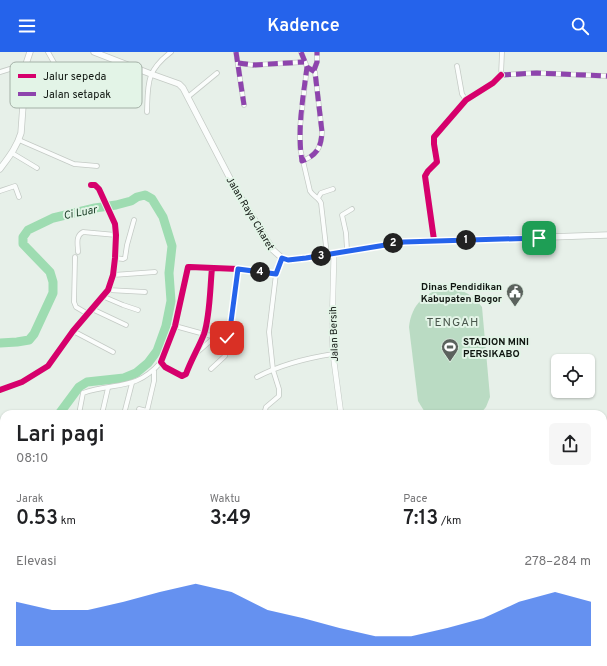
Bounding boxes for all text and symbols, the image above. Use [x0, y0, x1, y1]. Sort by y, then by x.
icon: menu [16, 15, 38, 37]
text: Kadence [267, 15, 340, 38]
icon: search [569, 15, 591, 37]
legend [10, 62, 142, 108]
text: Jalur sepeda [43, 70, 107, 84]
text: Jalan setapak [43, 88, 111, 102]
street label: Jalan Raya Cikaret [223, 175, 277, 253]
water label: Ci Luar [62, 203, 99, 223]
pin [522, 221, 556, 255]
icon: arrive [528, 227, 550, 249]
pin: 1 [456, 230, 476, 250]
pin: 2 [383, 233, 403, 253]
text: 1 [464, 233, 468, 247]
text: 2 [390, 236, 396, 250]
pin: 3 [311, 246, 331, 266]
text: 3 [318, 249, 324, 263]
pin: 4 [250, 262, 270, 282]
text: 4 [256, 265, 264, 279]
place label: Dinas Pendidikan Kabupaten Bogor [421, 281, 503, 306]
public building icon: Dinas Pendidikan Kabupaten Bogor [505, 282, 525, 307]
street label: Jalan Bersih [327, 306, 342, 362]
district label: TENGAH [427, 315, 479, 331]
pin [210, 321, 244, 355]
icon: check [216, 327, 238, 349]
place label: STADION MINI PERSIKABO [463, 336, 529, 361]
sports icon: STADION MINI PERSIKABO [440, 337, 460, 362]
map controls [551, 354, 595, 398]
button: locate [551, 354, 595, 398]
text: Lari pagi [16, 422, 104, 449]
button: share [549, 423, 591, 465]
text: 08:10 [16, 451, 48, 467]
text: Jarak [16, 492, 44, 506]
text: Waktu [210, 492, 240, 506]
text: Pace [403, 492, 428, 506]
text: 0.53 [16, 506, 58, 532]
text: 3:49 [210, 506, 251, 532]
text: 7:13 [403, 506, 438, 532]
text: km [58, 514, 76, 528]
text: /km [438, 514, 461, 528]
text: Elevasi [16, 554, 57, 570]
text: 278–284 m [524, 554, 591, 570]

